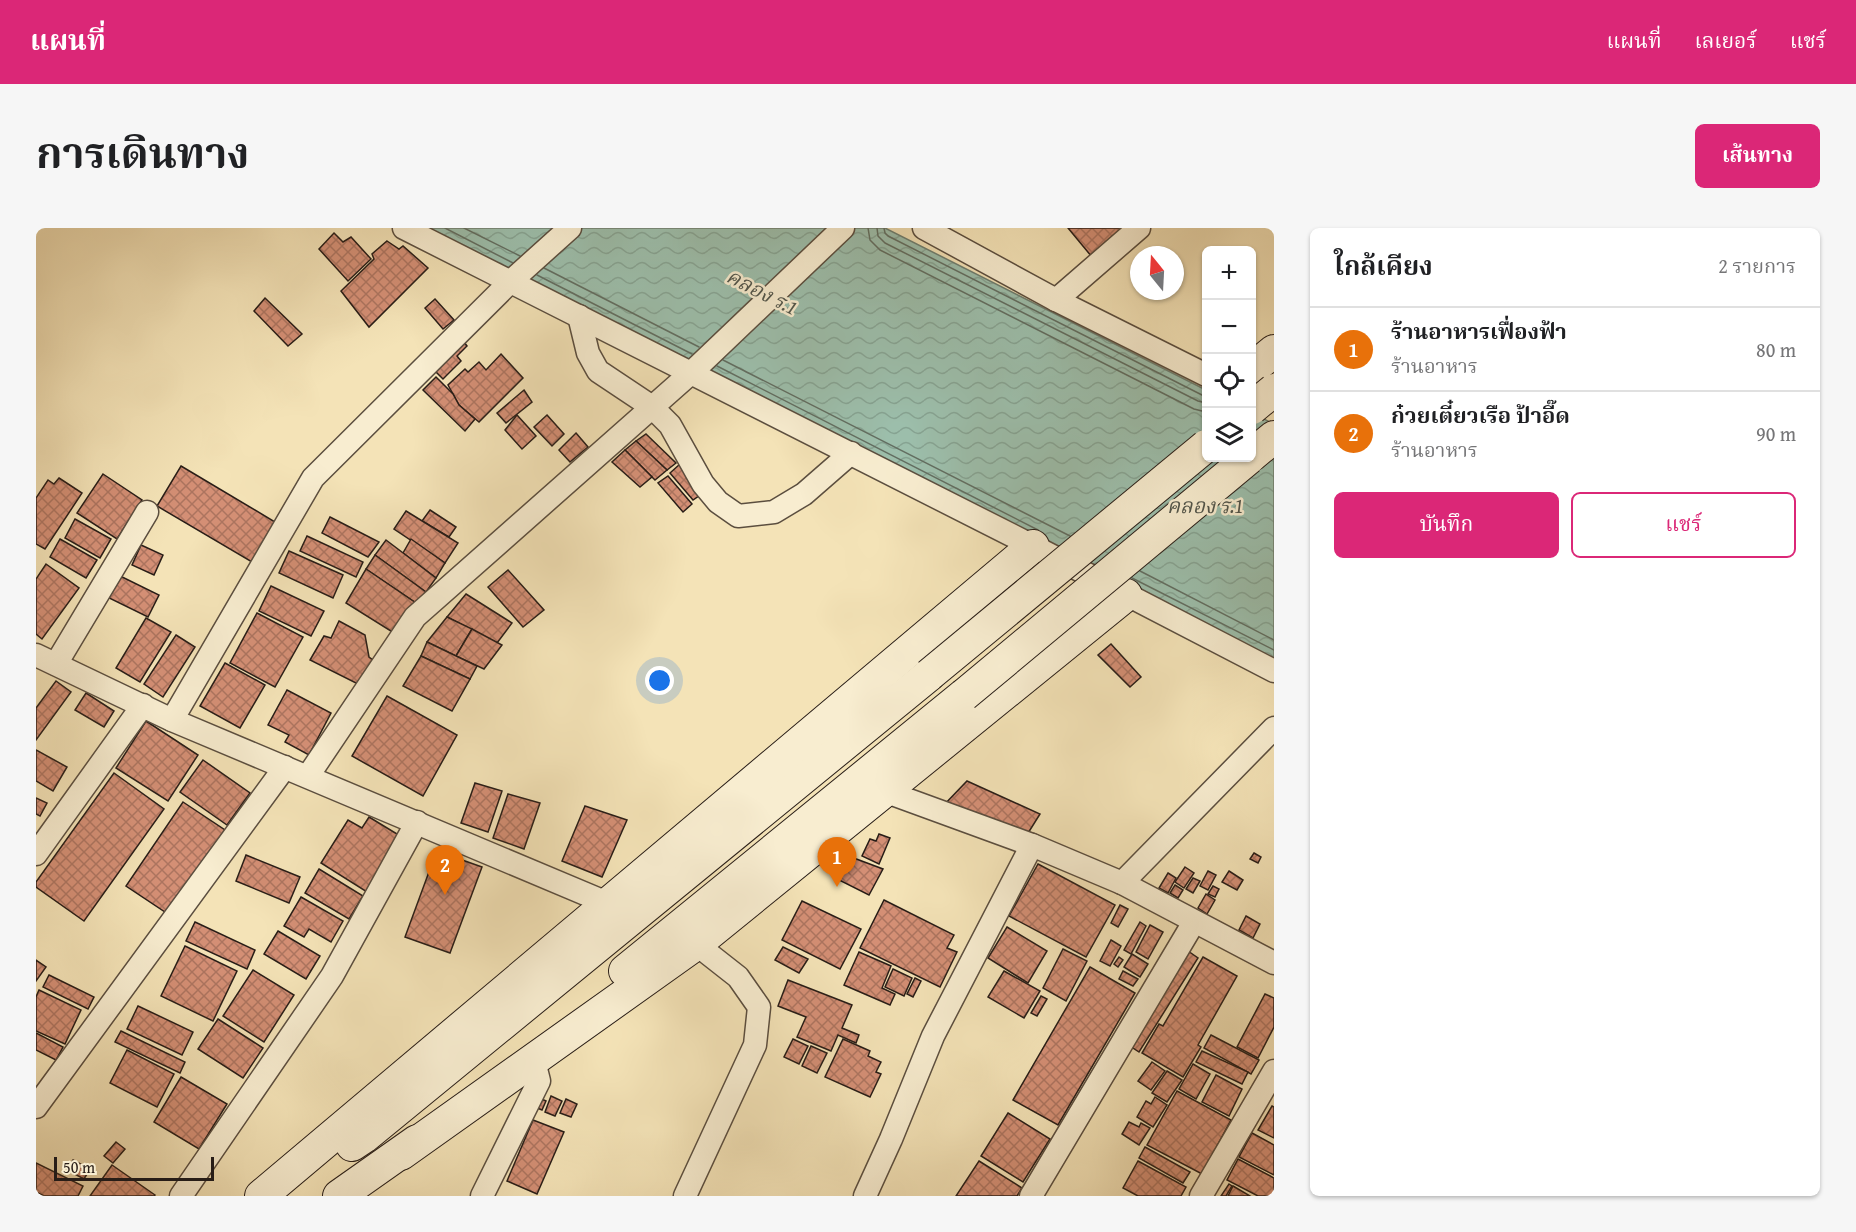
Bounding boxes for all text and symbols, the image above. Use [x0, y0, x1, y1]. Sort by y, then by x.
text: แผนที่ [30, 19, 106, 60]
text: แผนที่ [1607, 25, 1662, 56]
text: เลเยอร์ [1695, 25, 1757, 56]
text: แชร์ [1790, 25, 1826, 56]
text: การเดินทาง [36, 122, 249, 183]
button: เส้นทาง [1695, 124, 1820, 188]
north arrow [1130, 246, 1184, 300]
map controls [1202, 246, 1256, 462]
button: + [1202, 246, 1256, 300]
text: ใกล้เคียง [1334, 246, 1433, 285]
text: 2 รายการ [1718, 251, 1796, 280]
water label: คลอง ร.1 [721, 260, 803, 323]
button: − [1202, 300, 1256, 354]
text: ร้านอาหารเฟื่องฟ้า [1391, 315, 1567, 347]
text: 1 [1348, 335, 1359, 364]
text: 80 m [1756, 335, 1796, 364]
text: ร้านอาหาร [1391, 351, 1478, 380]
button: locate [1202, 354, 1256, 408]
text: ก๋วยเตี๋ยวเรือ ป้าอี๊ด [1391, 399, 1570, 431]
button: layers [1202, 408, 1256, 462]
text: 2 [1348, 419, 1359, 448]
text: 90 m [1756, 419, 1796, 448]
text: ร้านอาหาร [1391, 435, 1478, 464]
water label: คลอง ร.1 [1167, 490, 1243, 521]
button: บันทึก [1334, 492, 1559, 558]
button: แชร์ [1571, 492, 1796, 558]
your location [645, 666, 674, 695]
pin: 1 [818, 838, 856, 887]
pin: 2 [426, 846, 464, 895]
scale bar [54, 1154, 214, 1182]
text: 50 m [63, 1155, 95, 1179]

